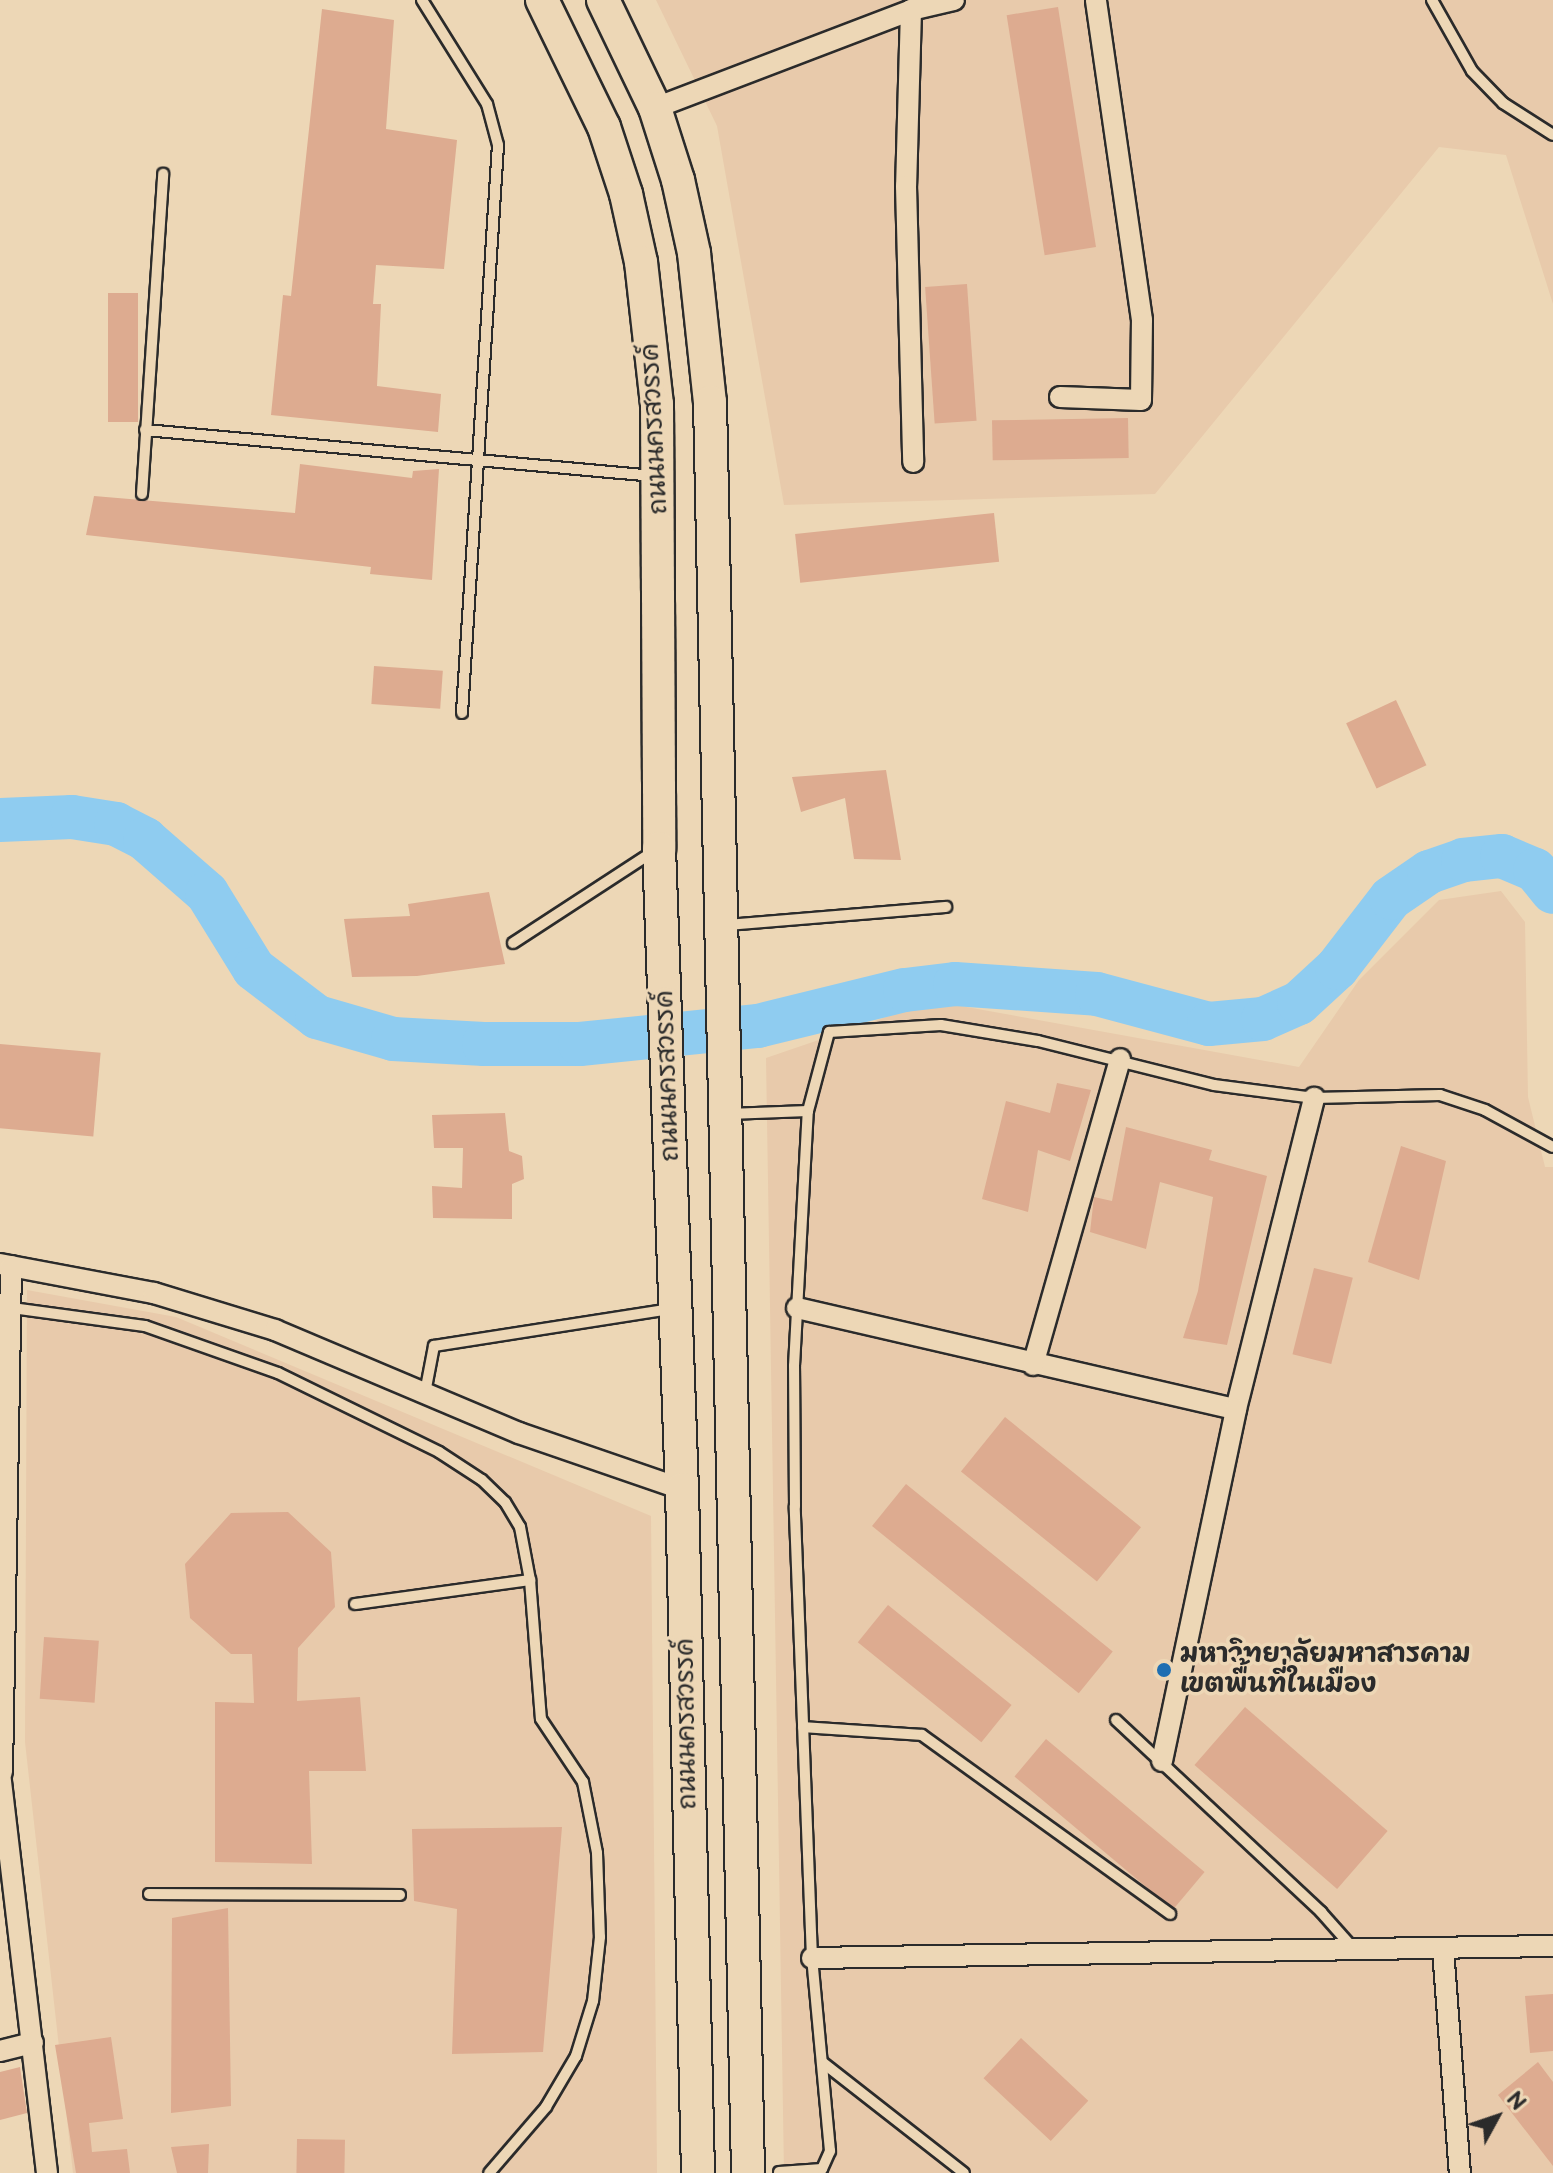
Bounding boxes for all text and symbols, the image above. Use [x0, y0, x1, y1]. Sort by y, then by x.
street label: ถนนนครสวรรค์ [635, 343, 675, 515]
street label: ถนนนครสวรรค์ [649, 990, 687, 1162]
street label: ถนนนครสวรรค์ [670, 1638, 704, 1810]
place label: มหาวิทยาลัยมหาสารคาม เขตพื้นที่ในเมือง [1180, 1639, 1471, 1700]
marker: มหาวิทยาลัยมหาสารคาม เขตพื้นที่ในเมือง [1155, 1661, 1173, 1679]
north arrow [1457, 2077, 1537, 2157]
text: N [1500, 2086, 1531, 2116]

